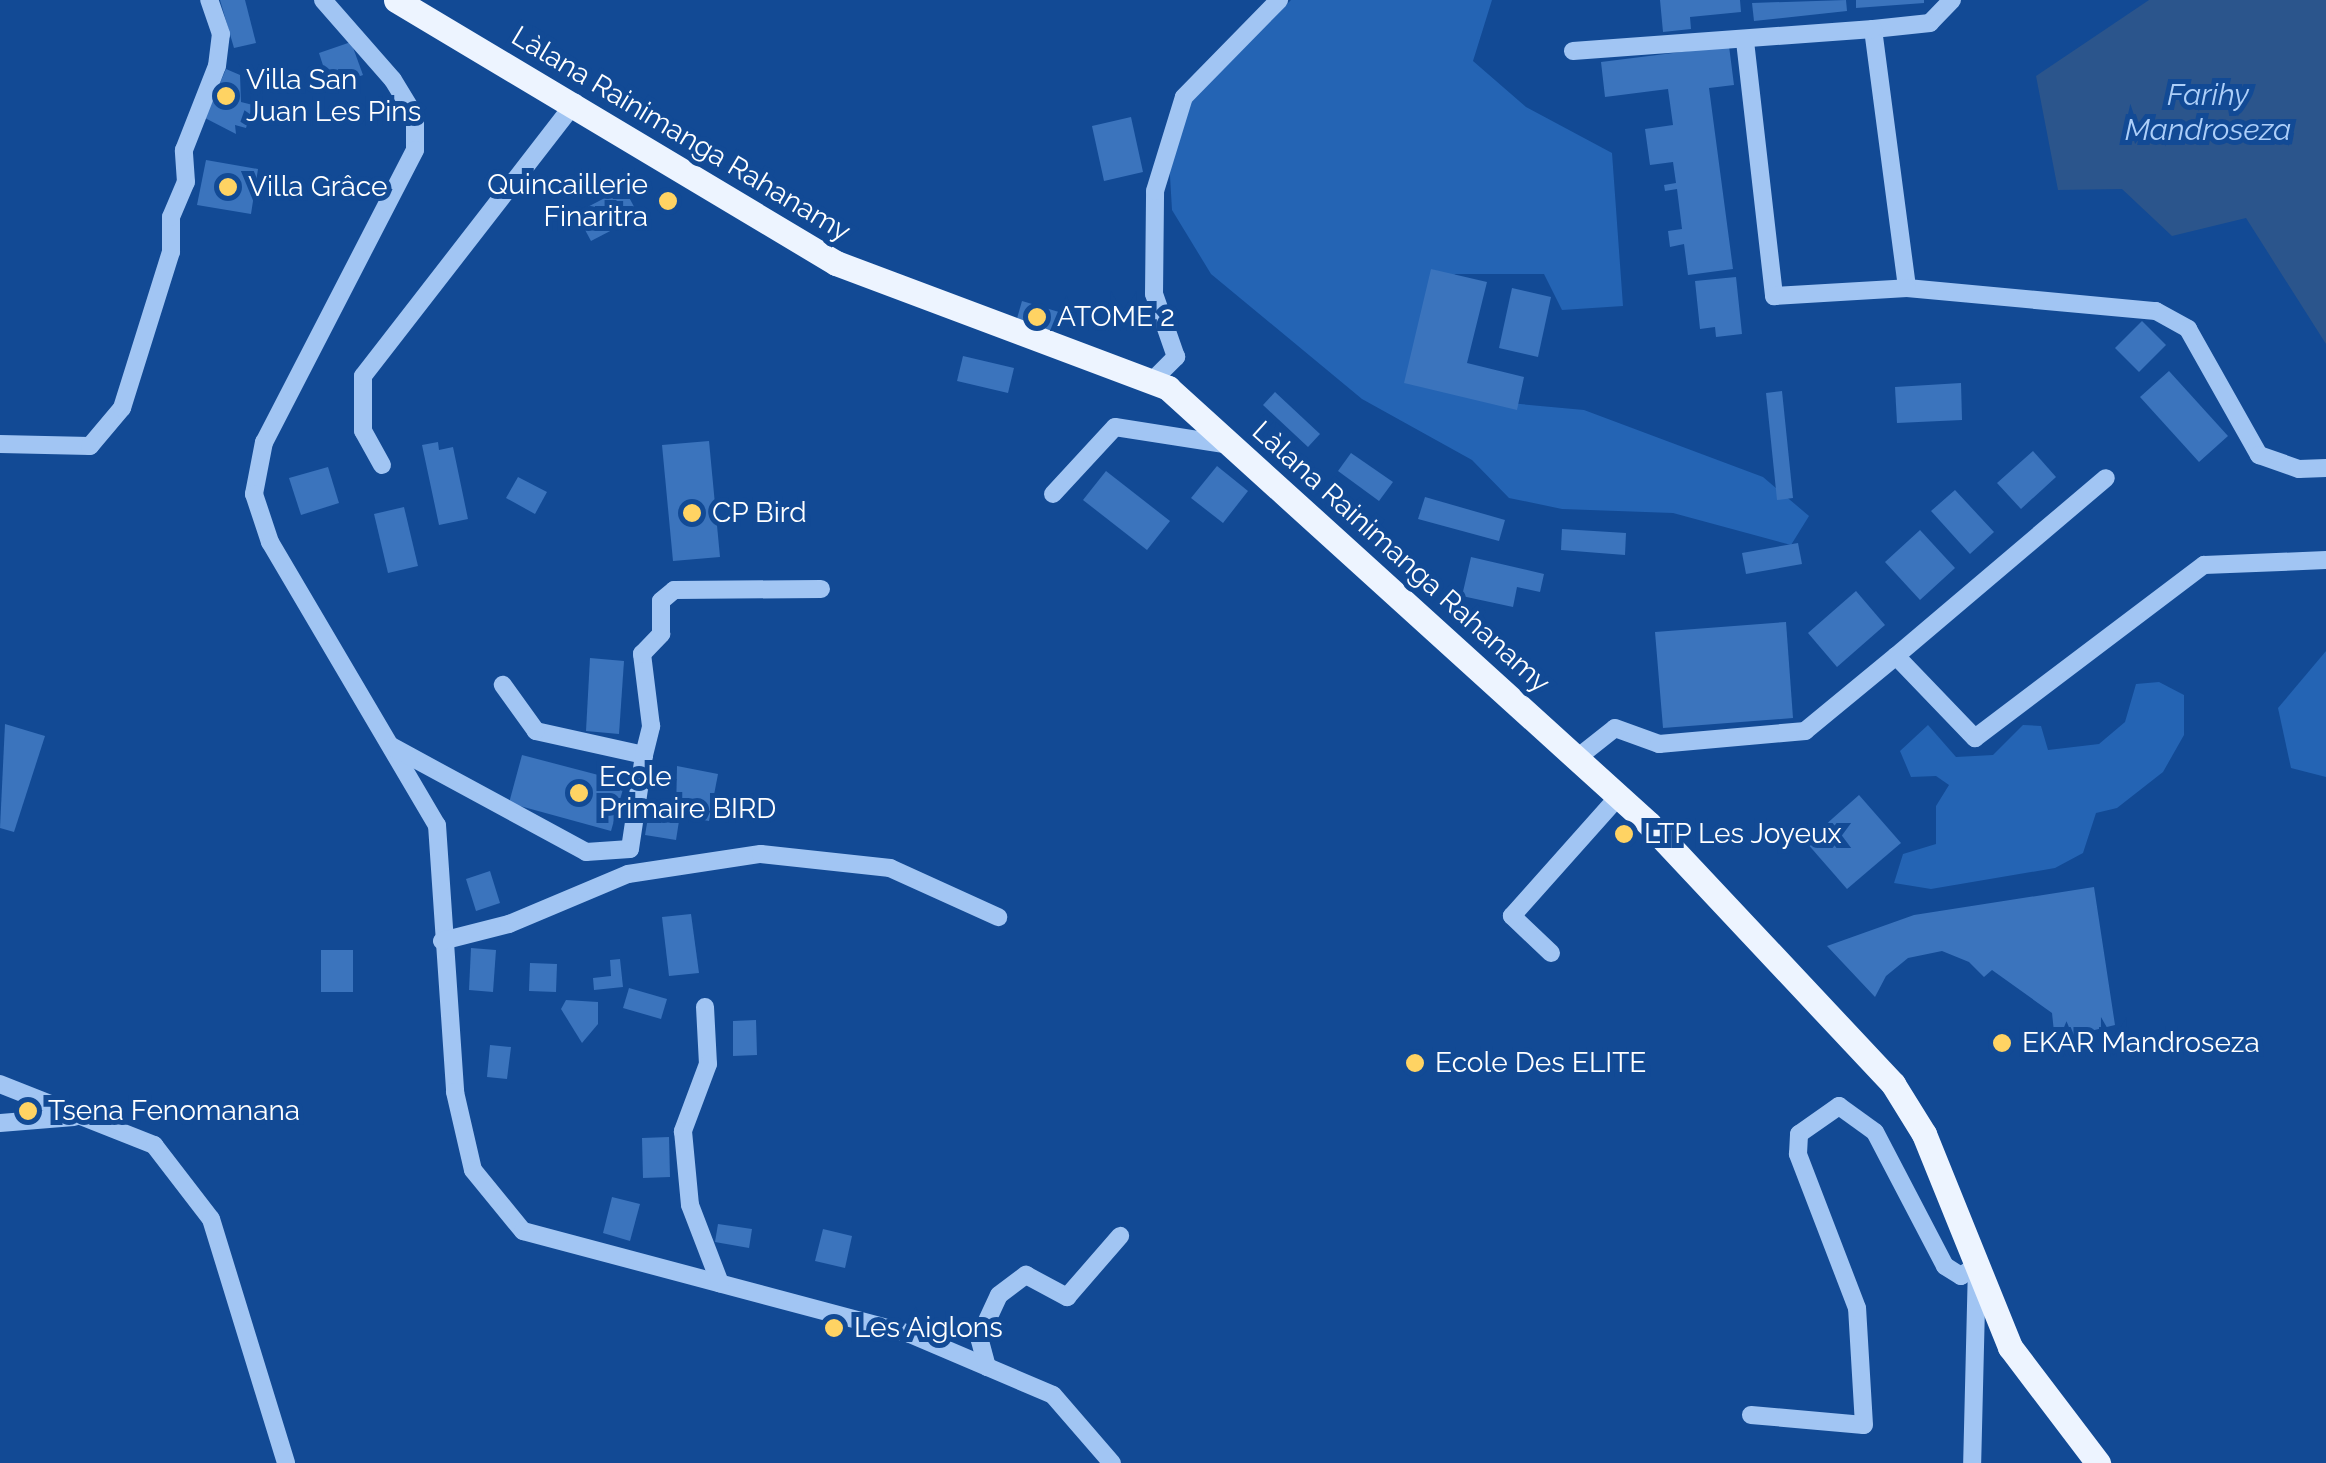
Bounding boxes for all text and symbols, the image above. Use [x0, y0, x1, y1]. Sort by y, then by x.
street label: Làlana Rainimanga Rahanamy [506, 19, 856, 249]
place label: Villa San Juan Les Pins [246, 63, 421, 129]
water label: Farihy Mandroseza [2125, 77, 2291, 148]
marker: Villa San Juan Les Pins [215, 85, 237, 107]
place label: Quincaillerie Finaritra [487, 168, 648, 234]
place label: Villa Grâce [248, 170, 387, 204]
marker: Villa Grâce [217, 176, 239, 198]
marker: Quincaillerie Finaritra [657, 190, 679, 212]
place label: ATOME 2 [1057, 300, 1175, 334]
marker: ATOME 2 [1026, 306, 1048, 328]
street label: Làlana Rainimanga Rahanamy [1245, 414, 1557, 700]
place label: CP Bird [712, 496, 807, 530]
marker: CP Bird [681, 502, 703, 524]
place label: Ecole Primaire BIRD [599, 760, 776, 826]
marker: Ecole Primaire BIRD [568, 782, 590, 804]
place label: LTP Les Joyeux [1644, 817, 1843, 851]
marker: LTP Les Joyeux [1613, 823, 1635, 845]
place label: EKAR Mandroseza [2022, 1026, 2260, 1060]
marker: EKAR Mandroseza [1991, 1032, 2013, 1054]
place label: Ecole Des ELITE [1435, 1046, 1646, 1080]
marker: Ecole Des ELITE [1404, 1052, 1426, 1074]
place label: Tsena Fenomanana [48, 1094, 300, 1128]
marker: Tsena Fenomanana [17, 1100, 39, 1122]
place label: Les Aiglons [854, 1311, 1004, 1345]
marker: Les Aiglons [823, 1317, 845, 1339]

